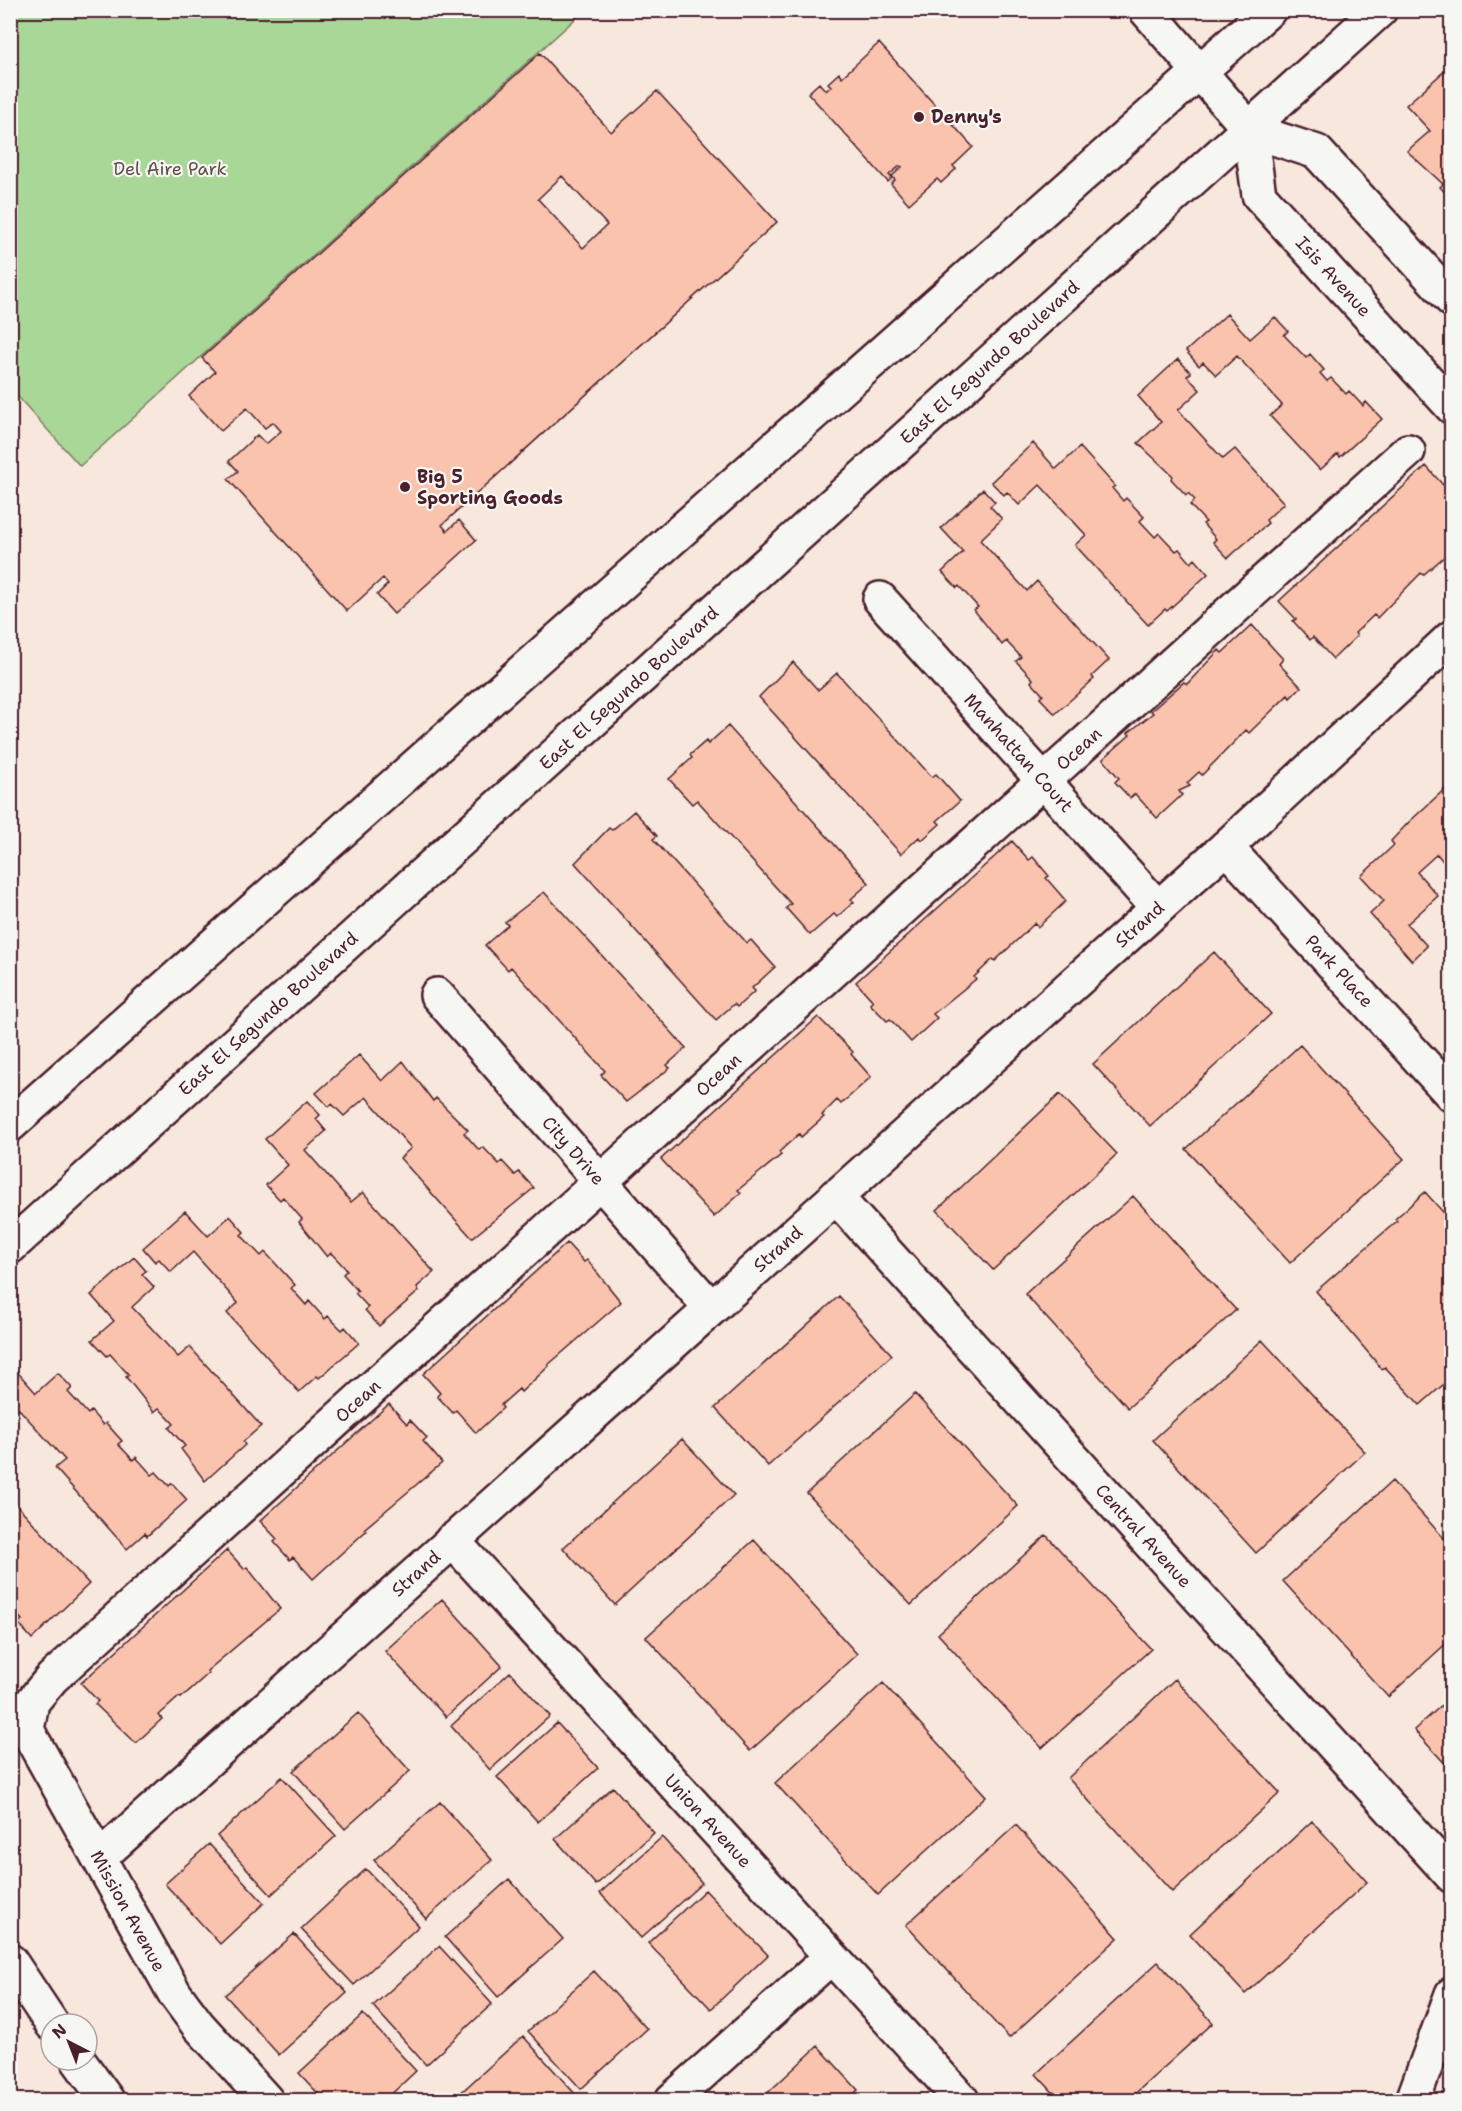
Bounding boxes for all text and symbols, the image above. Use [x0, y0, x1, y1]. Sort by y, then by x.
place label: Denny's [931, 105, 1002, 129]
marker: Denny's [912, 110, 926, 124]
park label: Del Aire Park [113, 157, 227, 181]
street label: Isis Avenue [1290, 231, 1376, 322]
street label: East El Segundo Boulevard [895, 275, 1085, 450]
place label: Big 5 Sporting Goods [417, 465, 563, 510]
marker: Big 5 Sporting Goods [398, 480, 412, 494]
street label: East El Segundo Boulevard [534, 601, 724, 775]
street label: Manhattan Court [959, 688, 1078, 818]
street label: Ocean [1051, 722, 1107, 776]
street label: Strand [1110, 896, 1169, 953]
street label: East El Segundo Boulevard [173, 926, 363, 1101]
street label: Park Place [1300, 930, 1379, 1013]
street label: Ocean [690, 1048, 746, 1102]
street label: City Drive [537, 1111, 610, 1190]
street label: Strand [748, 1221, 808, 1277]
street label: Ocean [330, 1374, 386, 1428]
street label: Central Avenue [1090, 1479, 1197, 1593]
street label: Strand [386, 1545, 446, 1602]
street label: Union Avenue [659, 1769, 757, 1873]
street label: Mission Avenue [85, 1846, 171, 1976]
north arrow [39, 2012, 99, 2072]
text: N [48, 2019, 71, 2043]

